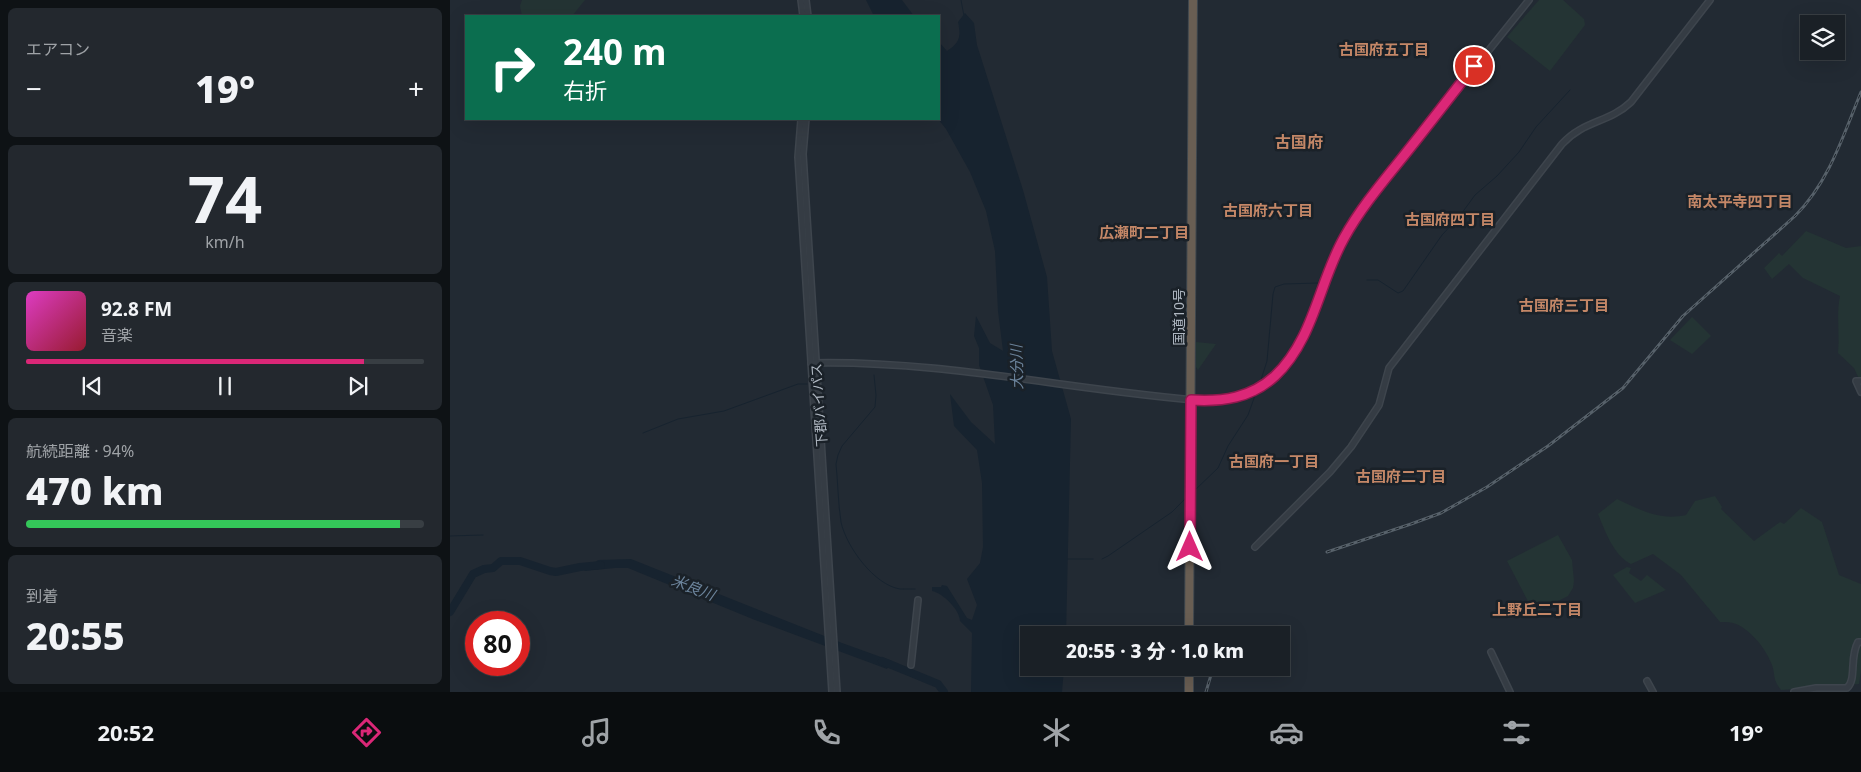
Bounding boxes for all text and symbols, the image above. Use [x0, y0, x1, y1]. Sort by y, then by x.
map controls [1800, 15, 1845, 60]
button: layers [1800, 15, 1845, 60]
text: 240 m [563, 28, 666, 75]
icon: right [480, 35, 545, 100]
text: エアコン [26, 38, 90, 60]
district label: 古国府五丁目 [1339, 39, 1429, 59]
pin [1453, 45, 1495, 87]
icon: arrive [1460, 52, 1488, 80]
text: 19° [195, 62, 255, 114]
text: − [26, 69, 42, 107]
text: + [408, 69, 424, 107]
text: 右折 [563, 75, 607, 105]
district label: 古国府 [1275, 131, 1323, 153]
text: 74 [188, 154, 262, 242]
district label: 南太平寺四丁目 [1687, 191, 1793, 211]
district label: 古国府六丁目 [1223, 200, 1313, 220]
district label: 古国府四丁目 [1405, 209, 1495, 229]
district label: 広瀬町二丁目 [1099, 222, 1189, 242]
text: km/h [205, 231, 245, 253]
street label: 国道10号 [1169, 288, 1188, 346]
district label: 古国府三丁目 [1519, 295, 1609, 315]
text: 92.8 FM [101, 296, 172, 322]
text: 音楽 [101, 324, 133, 346]
water label: 大分川 [1006, 342, 1026, 390]
street label: 下郡バイパス [806, 363, 831, 447]
icon: previous [78, 372, 106, 400]
icon: pause [211, 372, 239, 400]
icon: next [344, 372, 372, 400]
text: 航続距離 · 94% [26, 440, 134, 462]
district label: 古国府一丁目 [1229, 451, 1319, 471]
text: 470 km [26, 464, 164, 516]
district label: 古国府二丁目 [1356, 466, 1446, 486]
position arrow [1163, 520, 1215, 572]
water label: 米良川 [669, 570, 720, 605]
text: 到着 [26, 585, 58, 607]
district label: 上野丘二丁目 [1492, 599, 1582, 619]
text: 20:55 [26, 609, 125, 661]
speed limit sign: 80 [465, 611, 530, 676]
text: 20:55 · 3 分 · 1.0 km [1066, 638, 1244, 664]
icon: directions [349, 715, 384, 750]
icon: music [579, 715, 614, 750]
icon: phone [809, 715, 844, 750]
icon: climate [1039, 715, 1074, 750]
icon: car [1269, 715, 1304, 750]
icon: filters [1499, 715, 1534, 750]
text: 20:52 [97, 717, 154, 747]
text: 19° [1729, 717, 1763, 747]

